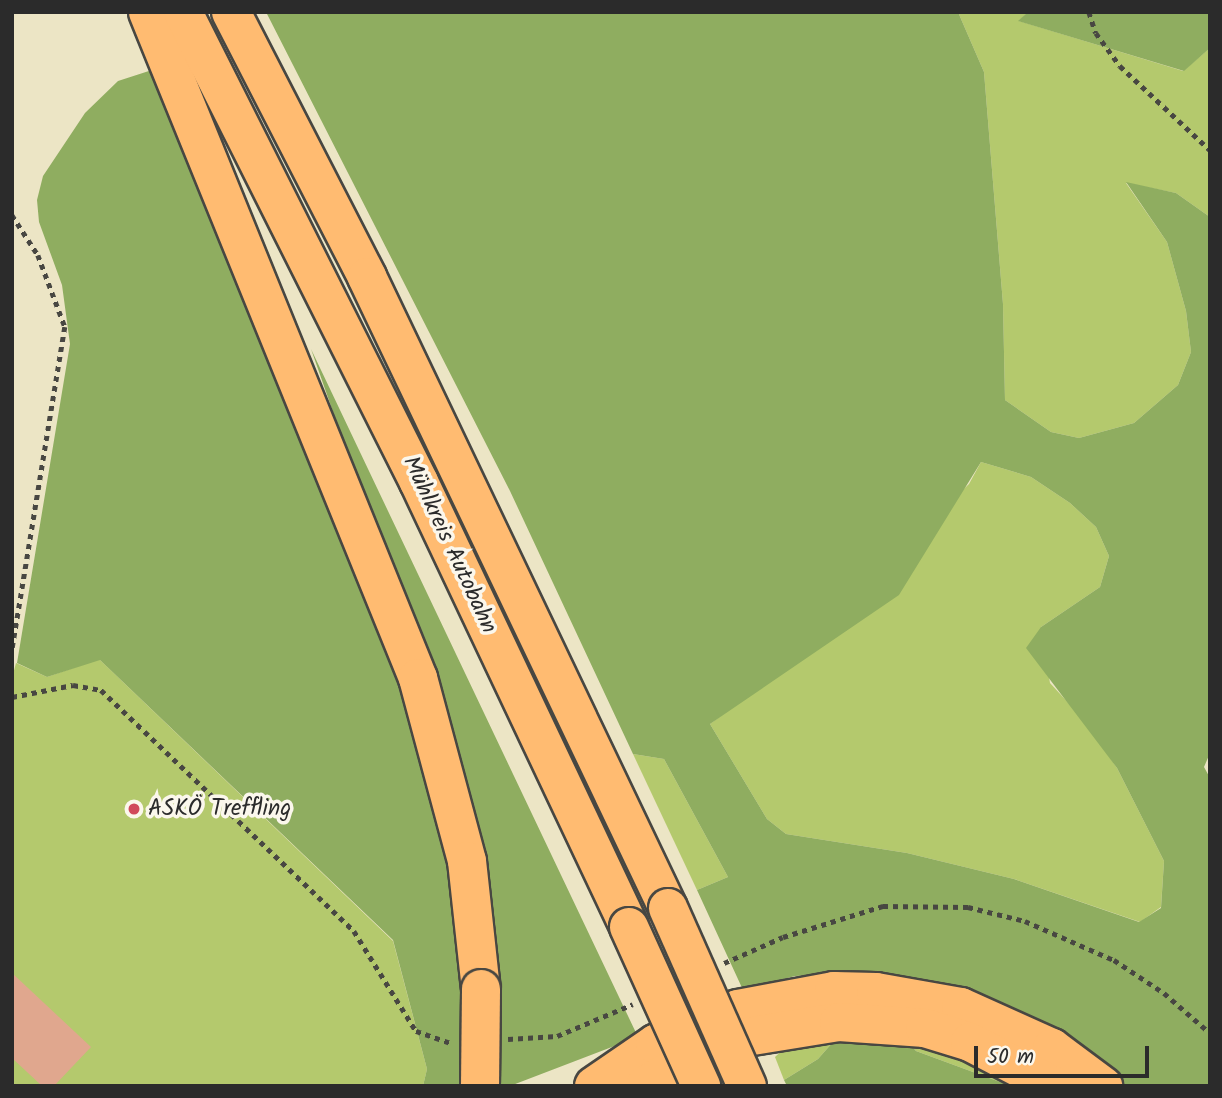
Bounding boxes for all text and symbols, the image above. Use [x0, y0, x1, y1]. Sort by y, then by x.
street label: Mühlkreis Autobahn [396, 452, 502, 638]
place label: ASKÖ Treffling [148, 795, 291, 823]
marker: ASKÖ Treffling [126, 801, 142, 817]
scale bar [977, 1032, 1152, 1076]
text: 50 m [987, 1041, 1034, 1074]

